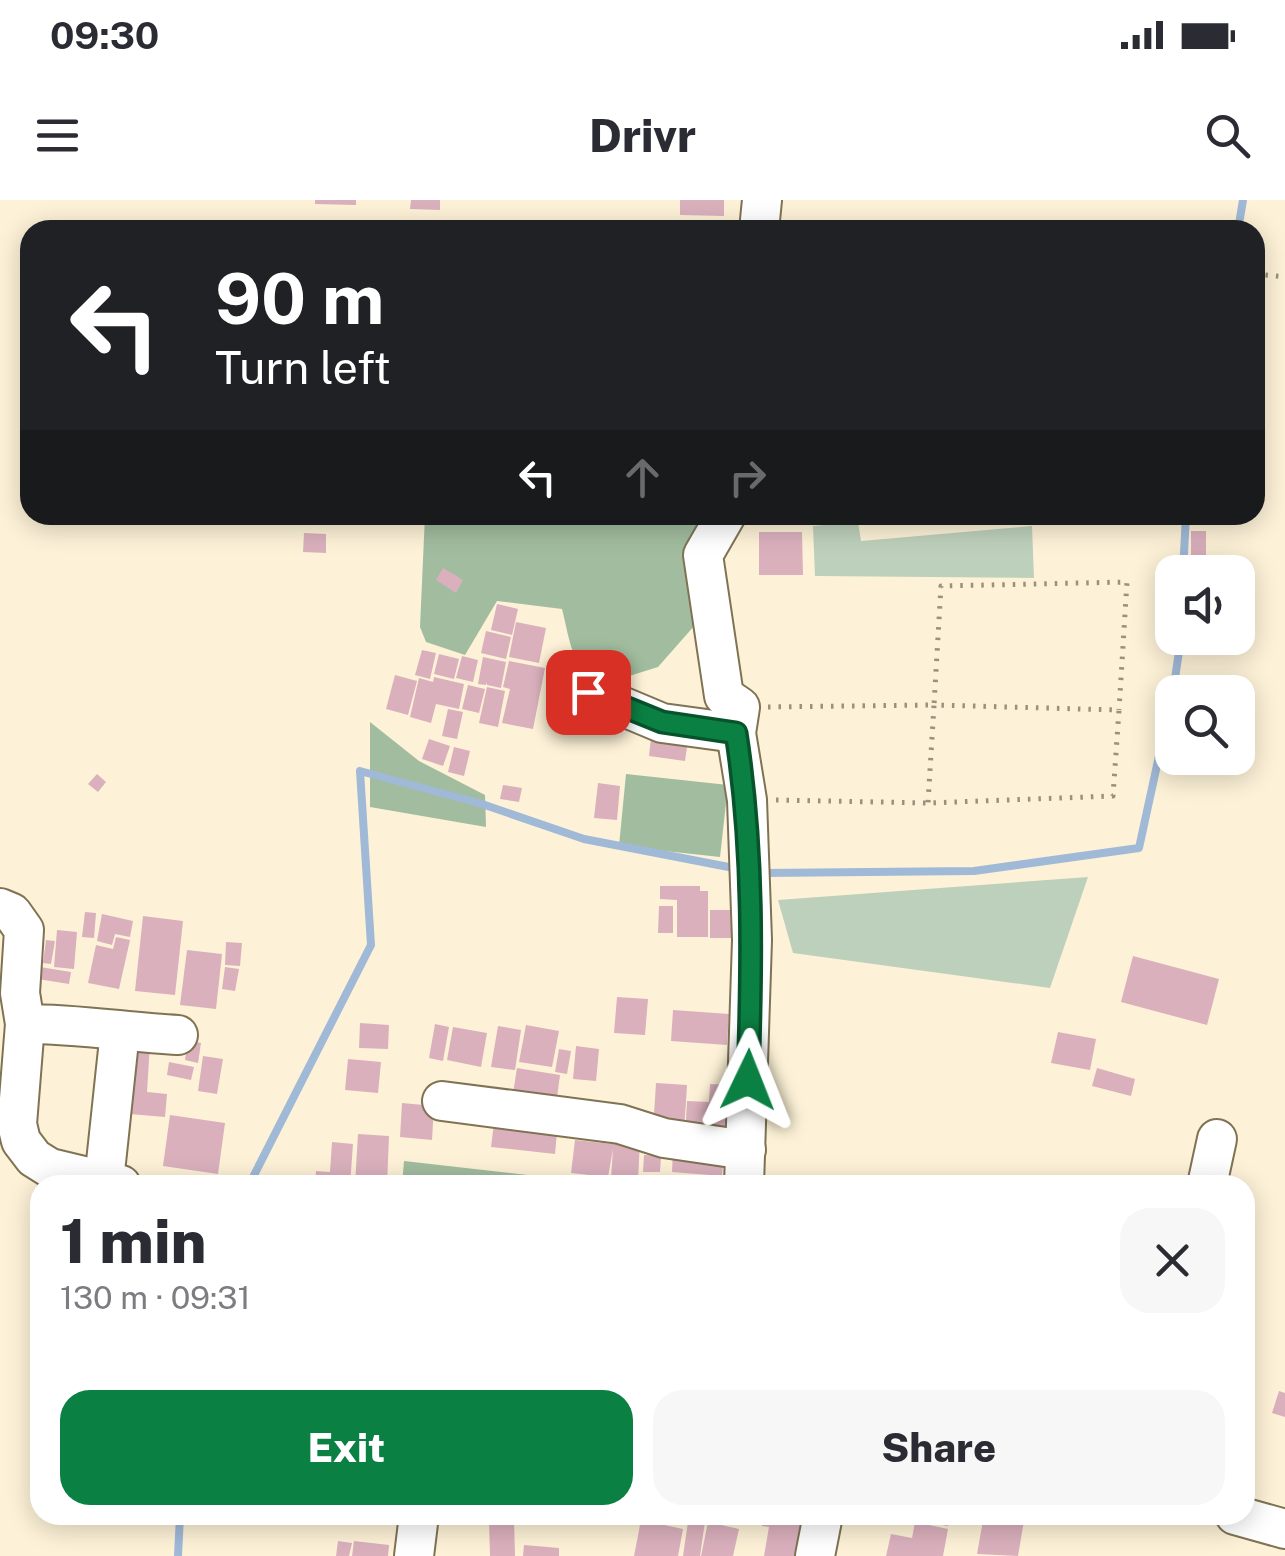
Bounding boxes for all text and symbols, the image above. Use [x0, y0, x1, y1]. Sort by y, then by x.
text: 09:30 [50, 13, 159, 58]
icon: menu [30, 108, 85, 163]
icon: search [1200, 108, 1255, 163]
text: Drivr [589, 109, 696, 162]
text: 90 m [215, 257, 385, 340]
icon: left [50, 260, 180, 390]
text: Turn left [215, 341, 391, 394]
icon: left [510, 450, 565, 505]
icon: ahead [615, 450, 670, 505]
icon: right [720, 450, 775, 505]
map controls [1155, 555, 1255, 775]
button: sound [1155, 555, 1255, 655]
pin [546, 650, 631, 735]
icon: arrive [561, 665, 616, 720]
button: search [1155, 675, 1255, 775]
position arrow [696, 1028, 800, 1132]
text: 1 min [60, 1206, 207, 1277]
button: close [1120, 1208, 1225, 1313]
text: 130 m · 09:31 [60, 1279, 250, 1316]
button: Exit [60, 1390, 633, 1505]
button: Share [653, 1390, 1225, 1505]

